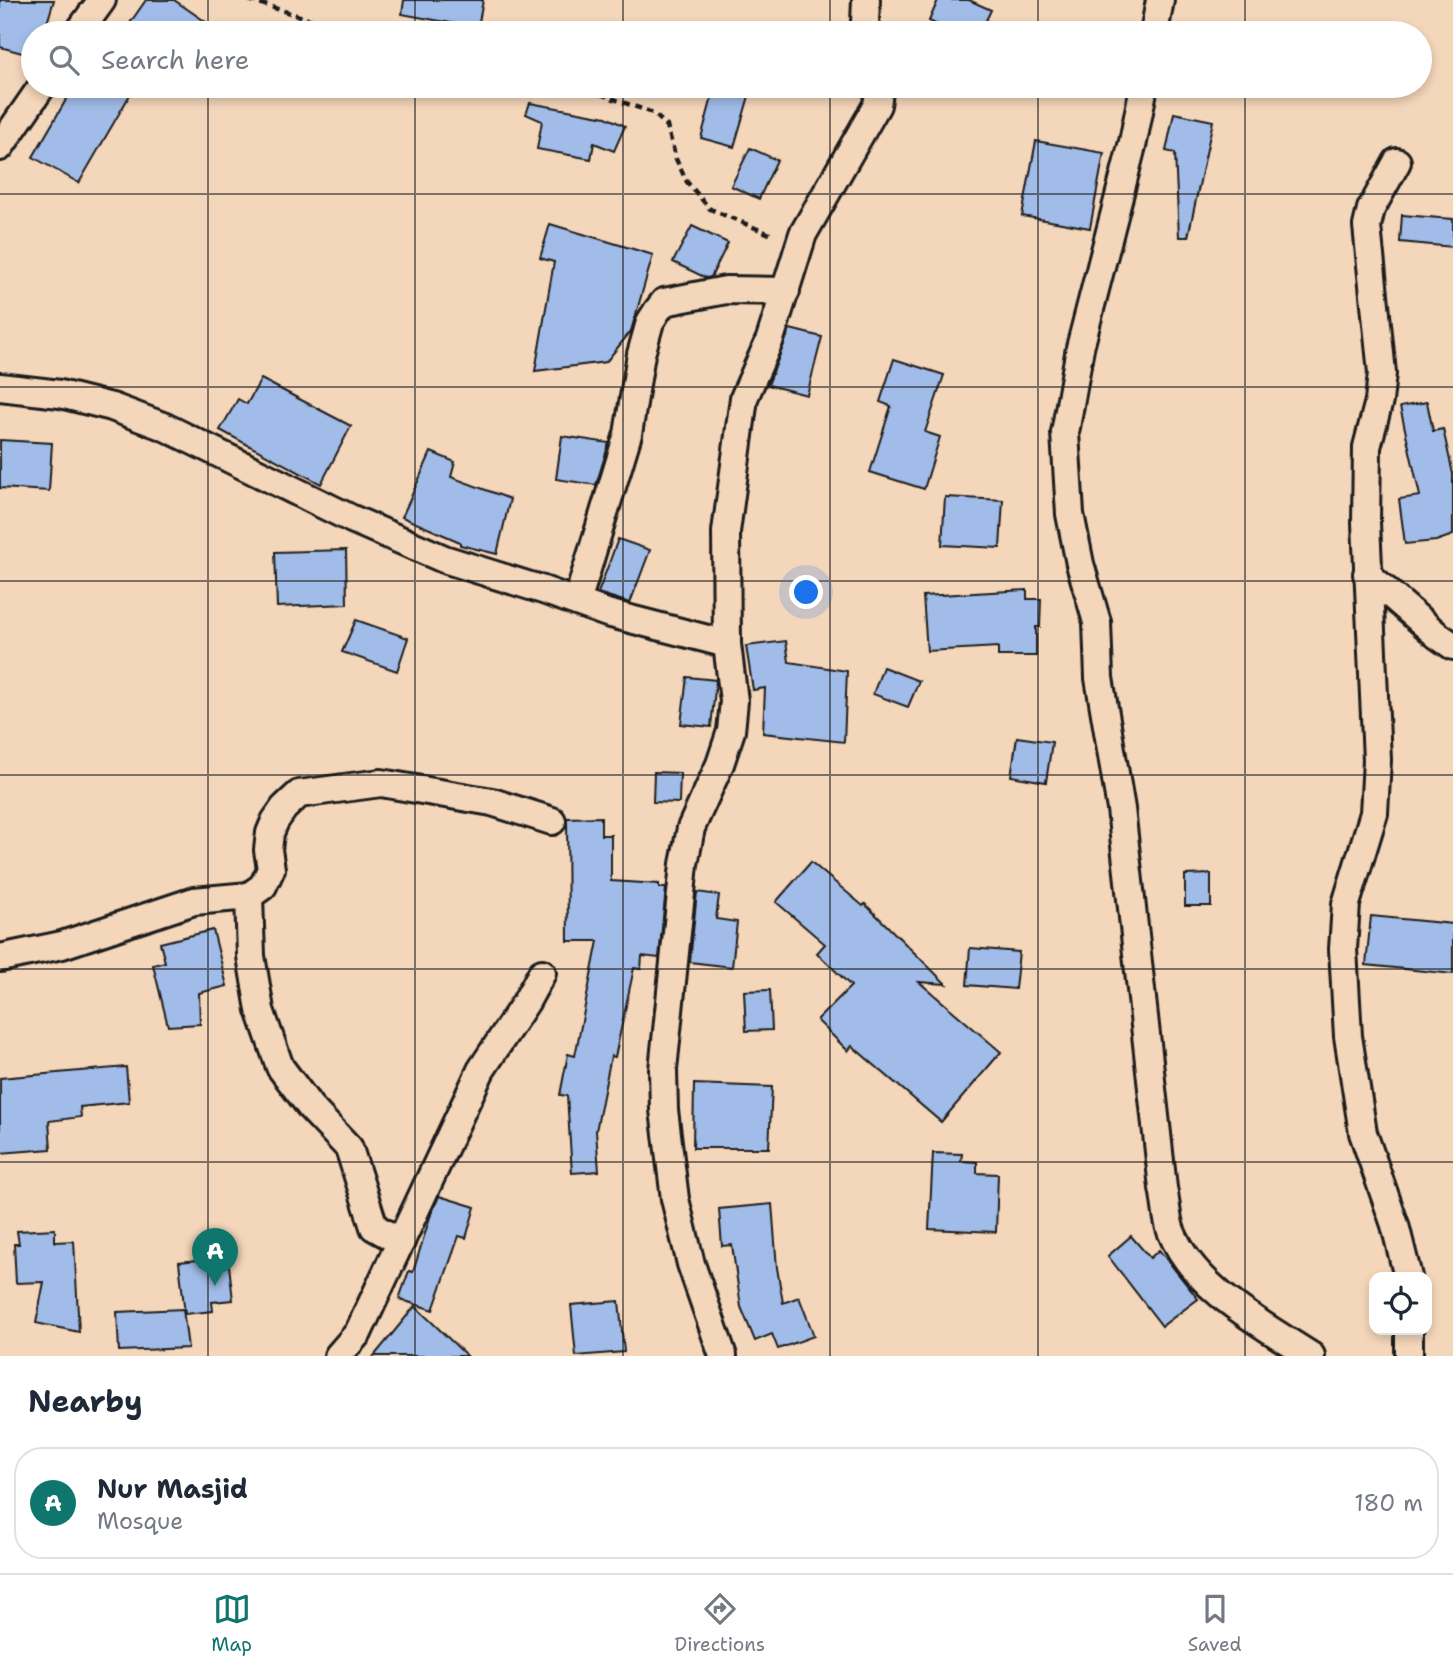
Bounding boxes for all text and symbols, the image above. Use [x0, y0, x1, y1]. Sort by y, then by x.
search box [21, 21, 1432, 98]
icon: search [45, 41, 83, 79]
text: Search here [101, 42, 250, 77]
your location [789, 575, 823, 609]
pin: A [192, 1228, 238, 1286]
map controls [1369, 1272, 1432, 1335]
button: locate [1369, 1272, 1432, 1335]
text: Nearby [28, 1381, 143, 1422]
text: Nur Masjid [97, 1471, 248, 1506]
text: A [44, 1488, 62, 1518]
text: 180 m [1354, 1488, 1423, 1518]
text: Mosque [97, 1506, 183, 1536]
tab: Map [211, 1590, 252, 1657]
tab: Directions [675, 1590, 765, 1657]
tab: Saved [1188, 1590, 1242, 1657]

